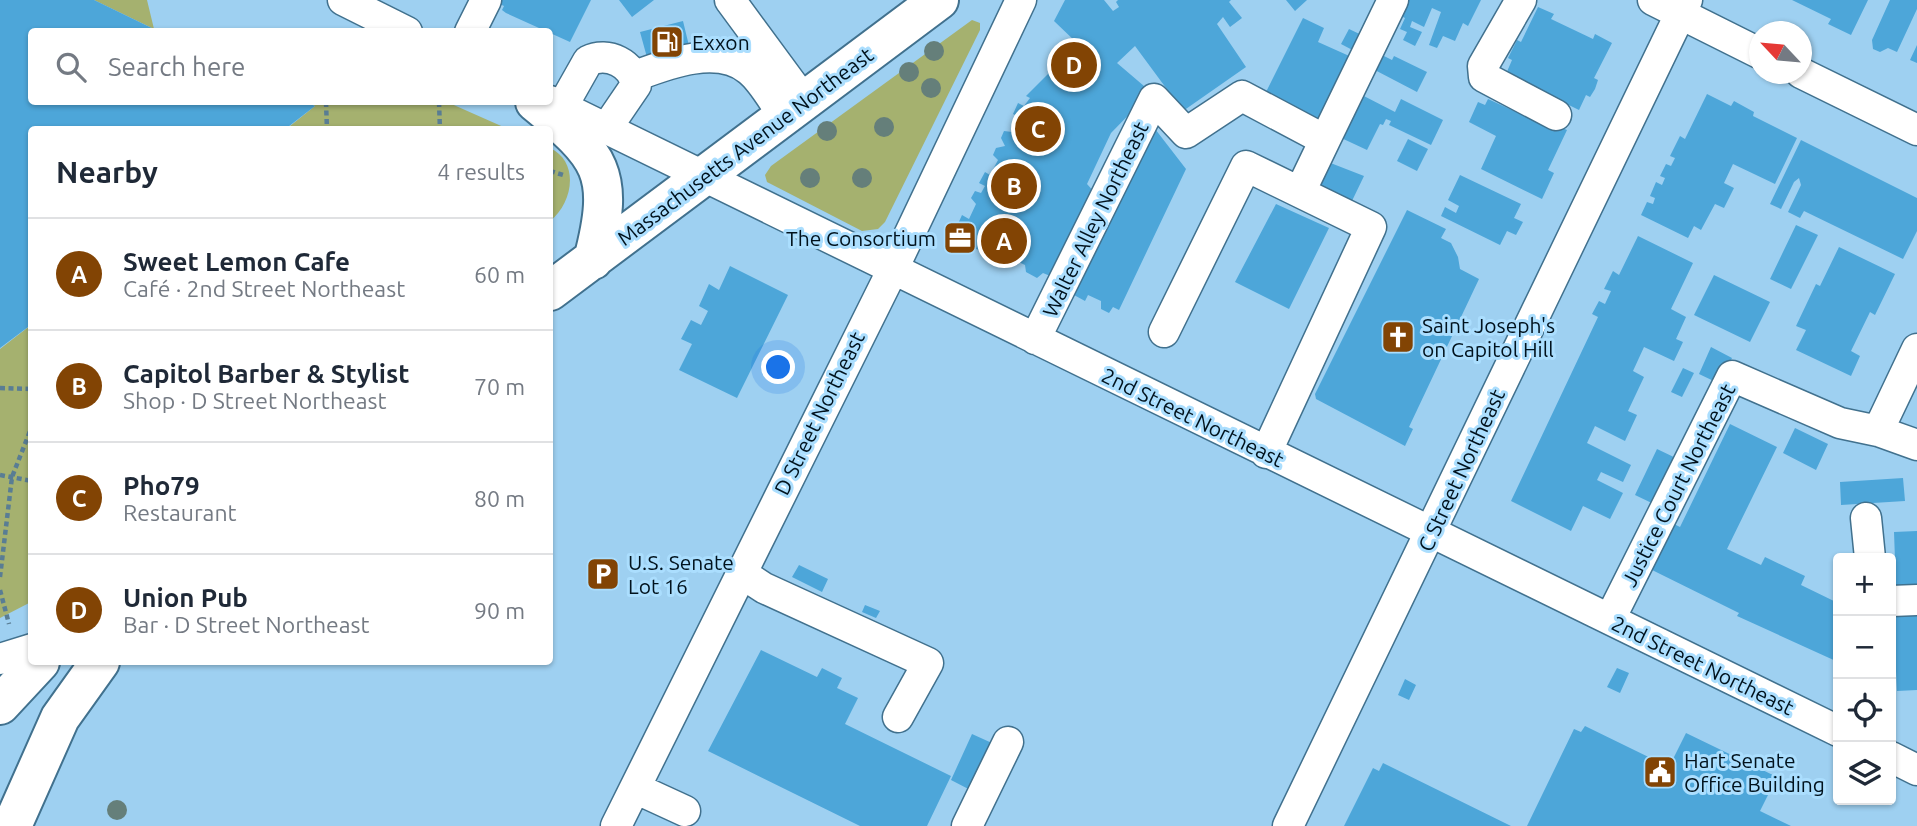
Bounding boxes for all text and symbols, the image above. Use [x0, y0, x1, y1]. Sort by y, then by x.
north arrow [1749, 21, 1812, 84]
fuel station icon: Exxon [648, 23, 686, 61]
search box [28, 28, 553, 105]
place label: Exxon [692, 30, 750, 54]
pin: D [1051, 39, 1097, 91]
street label: Massachusetts Avenue Northeast [612, 42, 878, 250]
icon: search [52, 48, 90, 86]
text: Search here [108, 52, 245, 81]
pin: C [1015, 103, 1061, 155]
street label: Walter Alley Northeast [1037, 117, 1153, 321]
text: Nearby [56, 155, 158, 189]
text: 4 results [437, 159, 525, 184]
pin: B [991, 160, 1037, 212]
pin: A [981, 215, 1027, 267]
office icon: The Consortium [941, 219, 979, 257]
place label: The Consortium [786, 226, 936, 250]
text: Sweet Lemon Cafe [123, 247, 350, 276]
text: A [71, 262, 87, 287]
text: 60 m [474, 262, 525, 287]
text: Café · 2nd Street Northeast [123, 276, 405, 301]
place label: Saint Joseph's on Capitol Hill [1422, 313, 1555, 361]
church icon: Saint Joseph's on Capitol Hill [1379, 318, 1417, 356]
street label: D Street Northeast [769, 328, 869, 498]
your location [761, 350, 795, 384]
text: Capitol Barber & Stylist [123, 359, 409, 388]
street label: 2nd Street Northeast [1098, 362, 1288, 472]
text: B [71, 374, 87, 399]
text: 70 m [474, 374, 525, 399]
street label: Justice Court Northeast [1616, 380, 1740, 590]
street label: C Street Northeast [1413, 385, 1509, 555]
text: Shop · D Street Northeast [123, 388, 387, 413]
text: Pho79 [123, 471, 200, 500]
text: C [72, 486, 86, 511]
text: 80 m [474, 486, 525, 511]
text: Restaurant [123, 500, 237, 525]
place label: U.S. Senate Lot 16 [628, 550, 734, 598]
map controls [1833, 553, 1896, 805]
button: + [1833, 553, 1896, 616]
parking icon: U.S. Senate Lot 16 [584, 555, 622, 593]
text: Union Pub [123, 583, 248, 612]
text: D [71, 598, 87, 623]
text: 90 m [474, 598, 525, 623]
street label: 2nd Street Northeast [1608, 610, 1798, 720]
text: Bar · D Street Northeast [123, 612, 370, 637]
button: − [1833, 616, 1896, 679]
button: locate [1833, 679, 1896, 742]
button: layers [1833, 742, 1896, 805]
place label: Hart Senate Office Building [1684, 748, 1825, 796]
public building icon: Hart Senate Office Building [1641, 753, 1679, 791]

